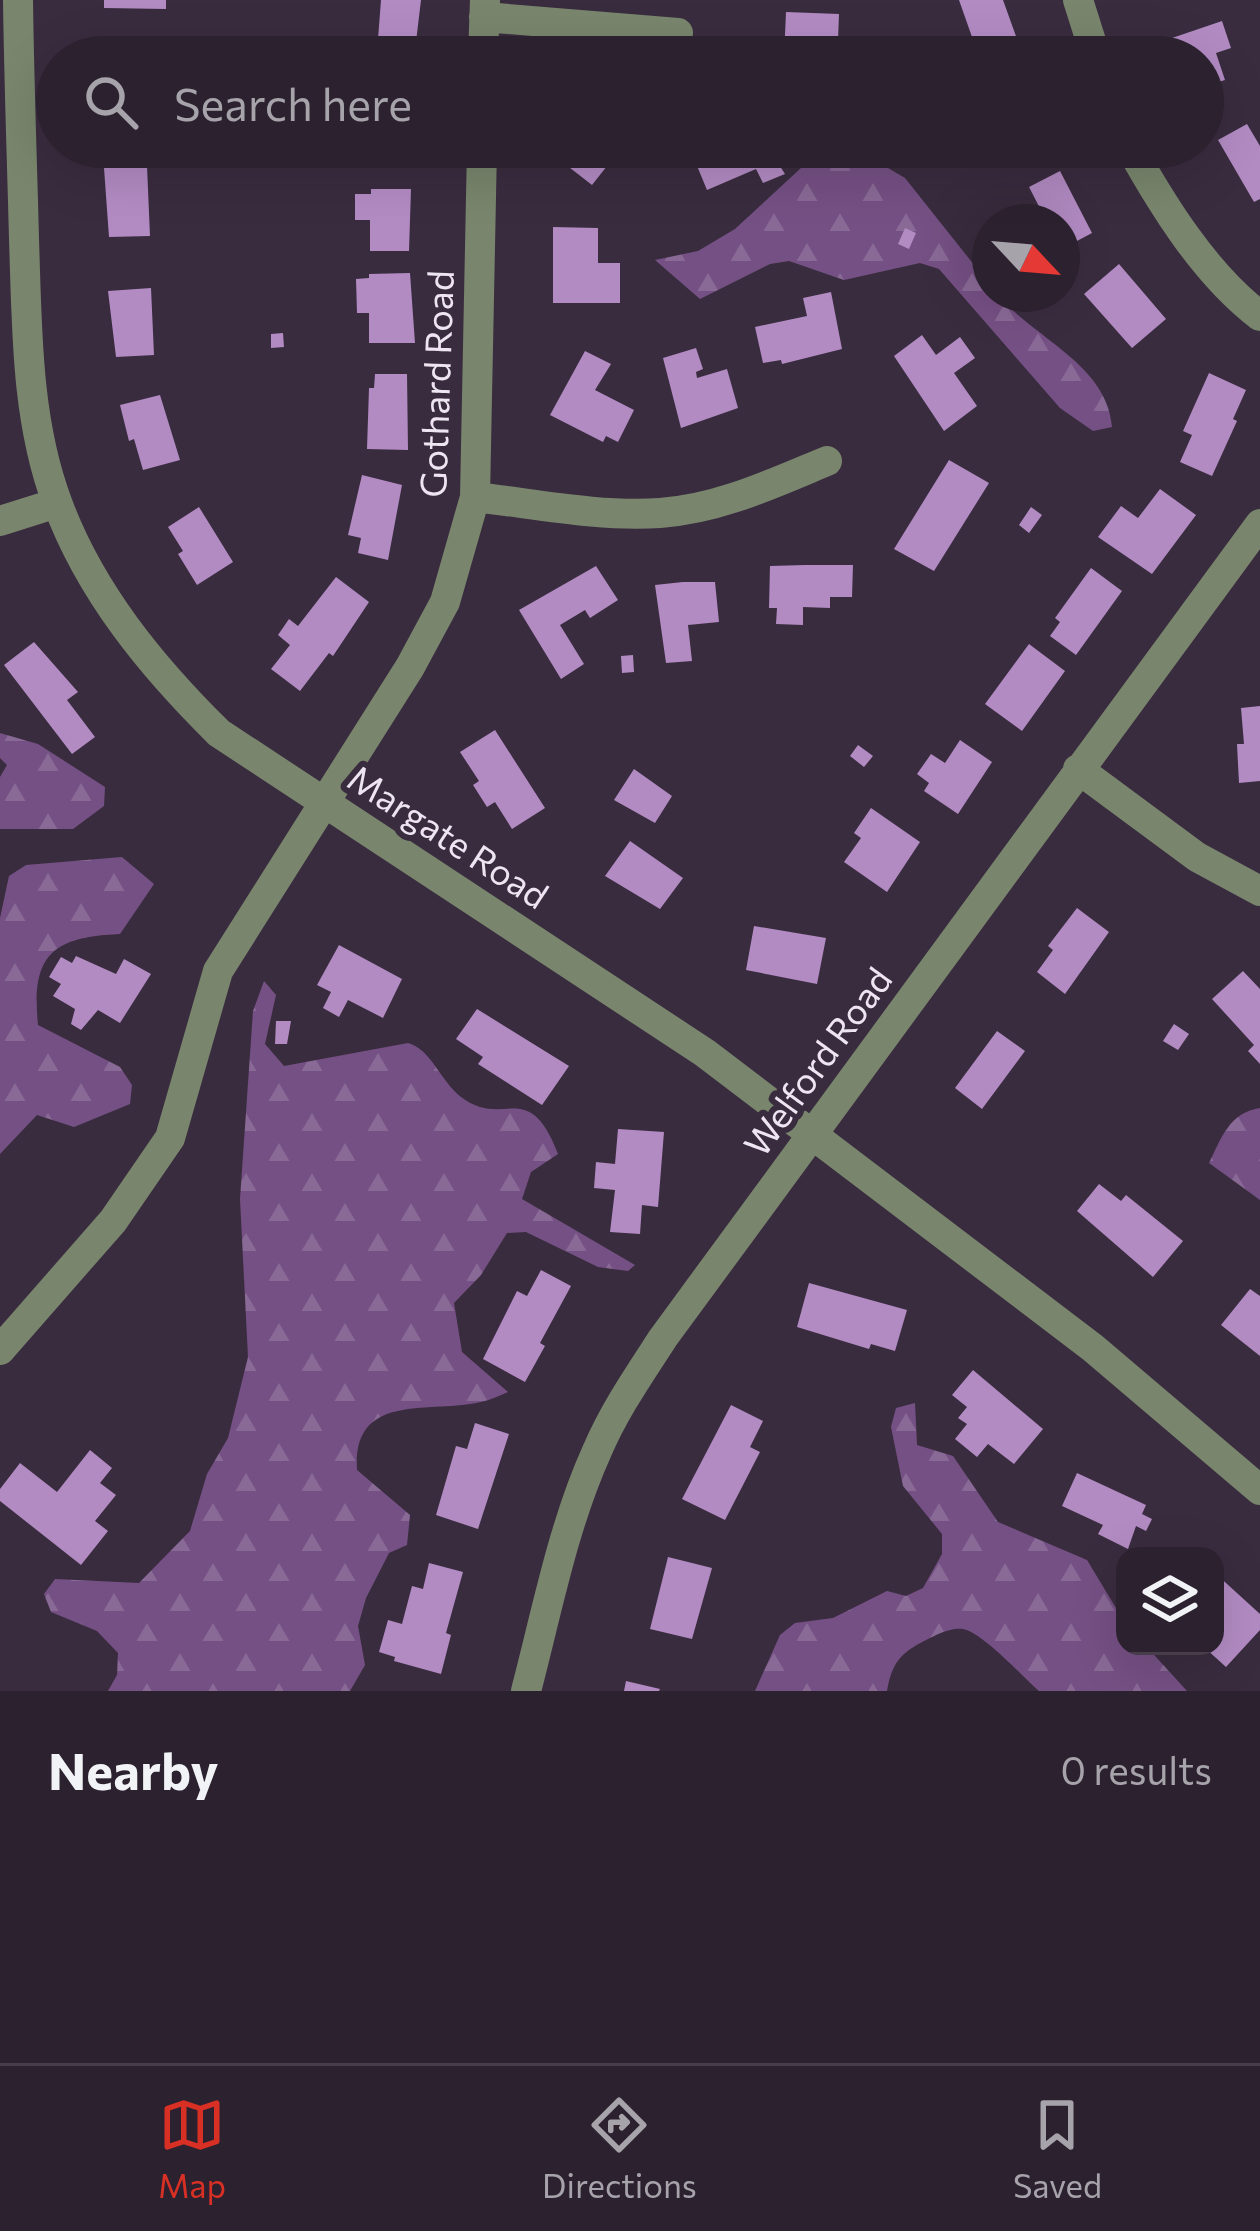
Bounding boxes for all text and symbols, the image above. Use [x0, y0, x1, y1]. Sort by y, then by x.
search box [36, 36, 1224, 168]
icon: search [78, 69, 144, 135]
text: Search here [174, 75, 412, 130]
north arrow [972, 204, 1080, 312]
street label: Gothard Road [409, 270, 461, 498]
street label: Margate Road [341, 754, 557, 916]
street label: Welford Road [733, 958, 900, 1164]
map controls [1116, 1547, 1224, 1655]
button: layers [1116, 1547, 1224, 1655]
text: Nearby [48, 1738, 218, 1801]
text: 0 results [1060, 1745, 1212, 1793]
tab: Map [158, 2092, 226, 2205]
tab: Directions [542, 2092, 697, 2205]
tab: Saved [1013, 2092, 1102, 2205]

